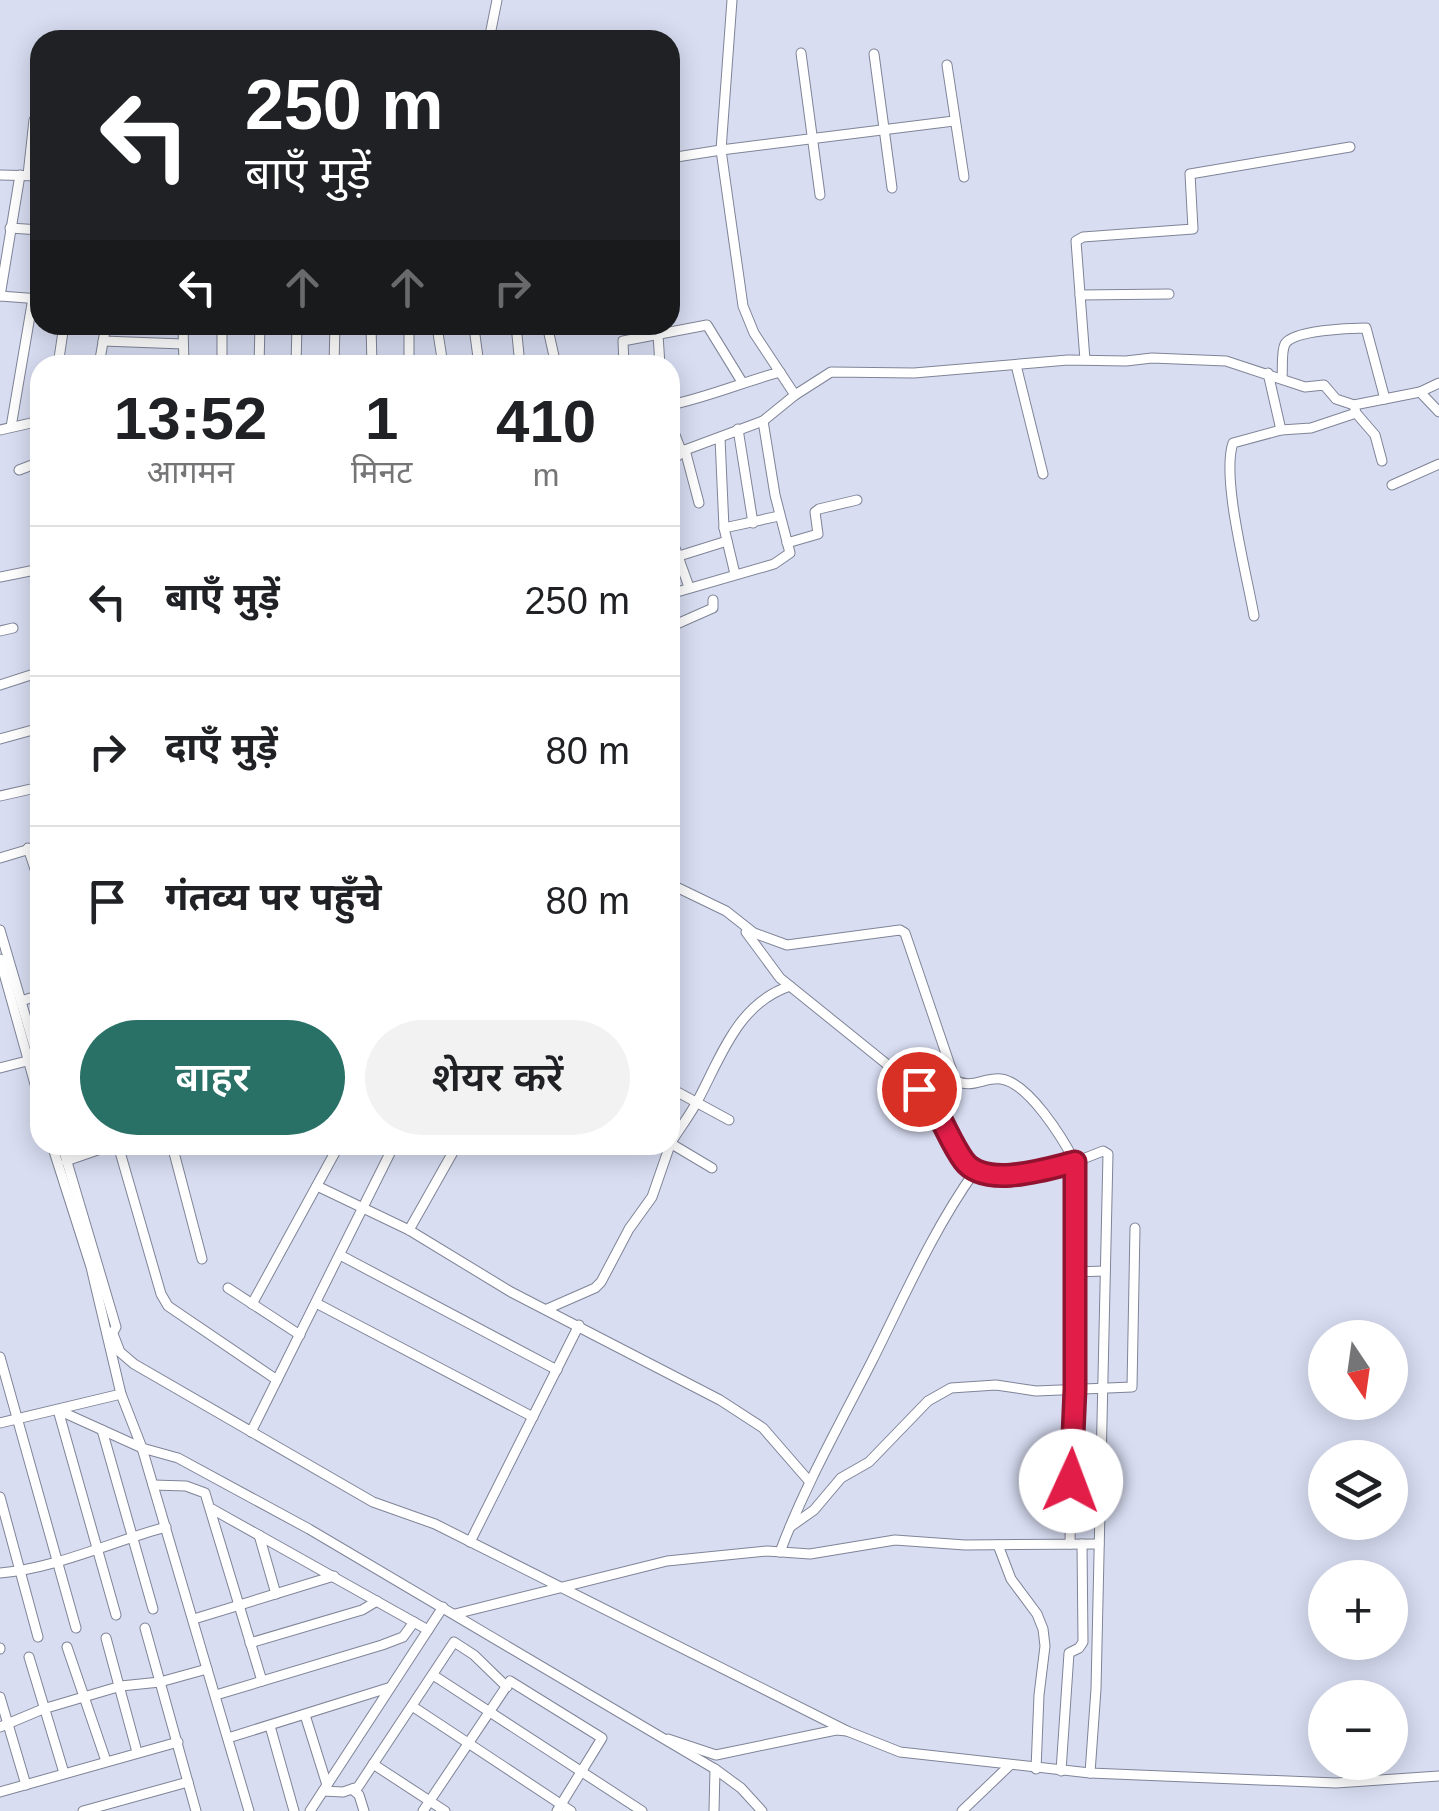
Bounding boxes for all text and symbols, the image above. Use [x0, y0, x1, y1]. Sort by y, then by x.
text: 250 m [245, 66, 443, 144]
icon: left [80, 70, 210, 200]
text: बाएँ मुड़ें [245, 148, 371, 199]
icon: left [170, 260, 225, 315]
icon: ahead [275, 260, 330, 315]
icon: ahead [380, 260, 435, 315]
icon: right [485, 260, 540, 315]
text: 13:52 [114, 385, 267, 452]
text: 1 [365, 385, 398, 452]
text: 410 [496, 388, 596, 455]
text: आगमन [147, 454, 234, 490]
text: मिनट [351, 454, 412, 490]
text: m [533, 457, 559, 493]
icon: left [80, 574, 135, 629]
text: बाएँ मुड़ें [165, 576, 280, 618]
text: 250 m [524, 580, 630, 622]
icon: right [80, 724, 135, 779]
text: दाएँ मुड़ें [165, 726, 278, 768]
text: 80 m [546, 730, 630, 772]
icon: arrive [80, 874, 135, 929]
text: गंतव्य पर पहुँचे [165, 876, 381, 918]
text: 80 m [546, 880, 630, 922]
button: बाहर [80, 1020, 345, 1135]
button: शेयर करें [365, 1020, 630, 1135]
pin [877, 1047, 962, 1132]
icon: arrive [892, 1062, 947, 1117]
north arrow [1308, 1320, 1408, 1420]
map controls [1308, 1320, 1408, 1780]
position arrow [1019, 1429, 1123, 1533]
button: layers [1308, 1440, 1408, 1540]
button: + [1308, 1560, 1408, 1660]
button: − [1308, 1680, 1408, 1780]

